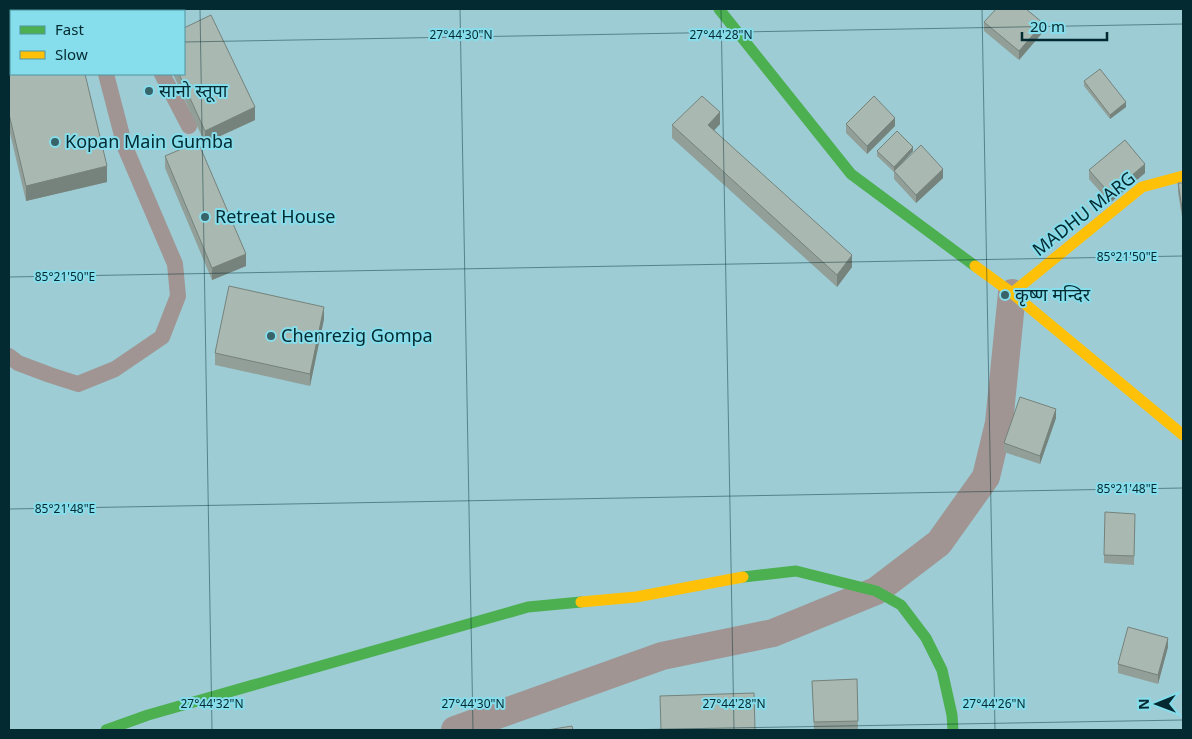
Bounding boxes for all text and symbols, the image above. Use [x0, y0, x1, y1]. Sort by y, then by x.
legend [10, 10, 185, 75]
scale bar [1022, 10, 1107, 42]
text: 20 m [1030, 16, 1065, 36]
text: Fast [55, 19, 84, 39]
text: 27°44'30"N [429, 26, 493, 43]
text: 27°44'28"N [689, 26, 753, 43]
text: Slow [55, 44, 88, 64]
place label: सानो स्तूपा [159, 78, 228, 103]
marker: सानो स्तूपा [143, 85, 155, 97]
place label: Kopan Main Gumba [65, 129, 233, 153]
marker: Kopan Main Gumba [49, 136, 61, 148]
street label: MADHU MARG [1027, 165, 1140, 261]
place label: Retreat House [215, 204, 335, 228]
marker: Retreat House [199, 211, 211, 223]
text: 85°21'50"E [1097, 248, 1157, 265]
text: 85°21'50"E [35, 268, 95, 285]
place label: कृष्ण मन्दिर [1015, 282, 1091, 307]
marker: कृष्ण मन्दिर [999, 289, 1011, 301]
place label: Chenrezig Gompa [281, 323, 433, 347]
marker: Chenrezig Gompa [265, 330, 277, 342]
text: 85°21'48"E [1097, 480, 1157, 497]
text: 85°21'48"E [35, 500, 95, 517]
north arrow [1132, 679, 1182, 729]
text: 27°44'32"N [180, 695, 244, 712]
text: 27°44'30"N [441, 695, 505, 712]
text: 27°44'28"N [702, 695, 766, 712]
text: 27°44'26"N [962, 695, 1026, 712]
text: N [1134, 698, 1153, 710]

